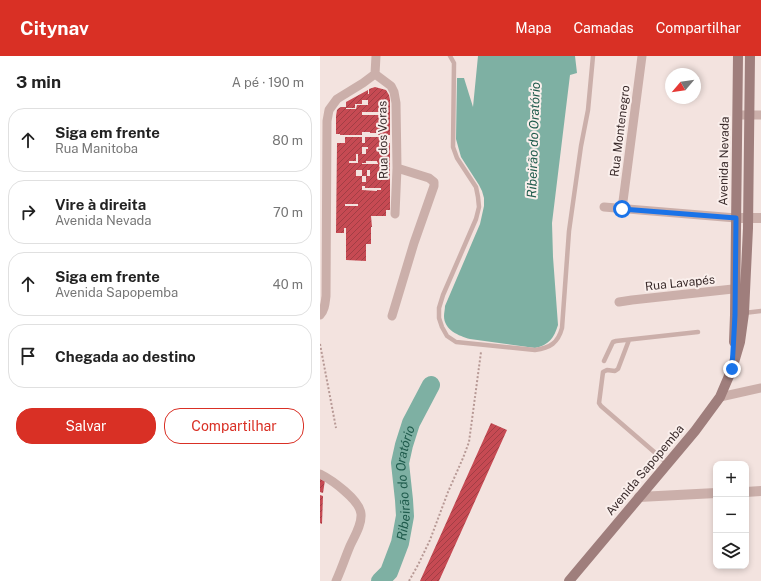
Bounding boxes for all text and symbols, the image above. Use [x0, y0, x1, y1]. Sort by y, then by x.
text: Citynav [20, 17, 89, 39]
text: Mapa [515, 20, 551, 36]
text: Camadas [573, 20, 634, 36]
text: Compartilhar [656, 20, 741, 36]
north arrow [665, 68, 701, 104]
text: 3 min [16, 72, 61, 92]
text: A pé · 190 m [232, 75, 304, 90]
water label: Ribeirão do Oratório [524, 82, 543, 198]
street label: Rua Montenegro [607, 84, 633, 178]
street label: Rua dos Voras [375, 101, 391, 179]
street label: Avenida Nevada [716, 116, 732, 206]
text: Siga em frente [55, 124, 160, 141]
icon: ahead [17, 129, 39, 151]
text: 80 m [272, 133, 303, 148]
text: Rua Manitoba [55, 141, 138, 156]
text: Vire à direita [55, 196, 146, 213]
route start [613, 200, 631, 218]
icon: right [17, 201, 39, 223]
text: 70 m [273, 205, 303, 220]
text: Avenida Nevada [55, 213, 152, 228]
text: Siga em frente [55, 268, 160, 285]
street label: Rua Lavapés [644, 272, 716, 294]
icon: ahead [17, 273, 39, 295]
text: 40 m [272, 277, 303, 292]
text: Avenida Sapopemba [55, 285, 178, 300]
icon: arrive [17, 345, 39, 367]
text: Chegada ao destino [55, 348, 196, 365]
route end [723, 360, 741, 378]
button: Salvar [16, 408, 156, 444]
button: Compartilhar [164, 408, 304, 444]
street label: Avenida Sapopemba [603, 422, 687, 518]
water label: Ribeirão do Oratório [393, 424, 418, 541]
map controls [713, 461, 749, 569]
button: + [713, 461, 749, 497]
button: − [713, 497, 749, 533]
button: layers [713, 533, 749, 569]

